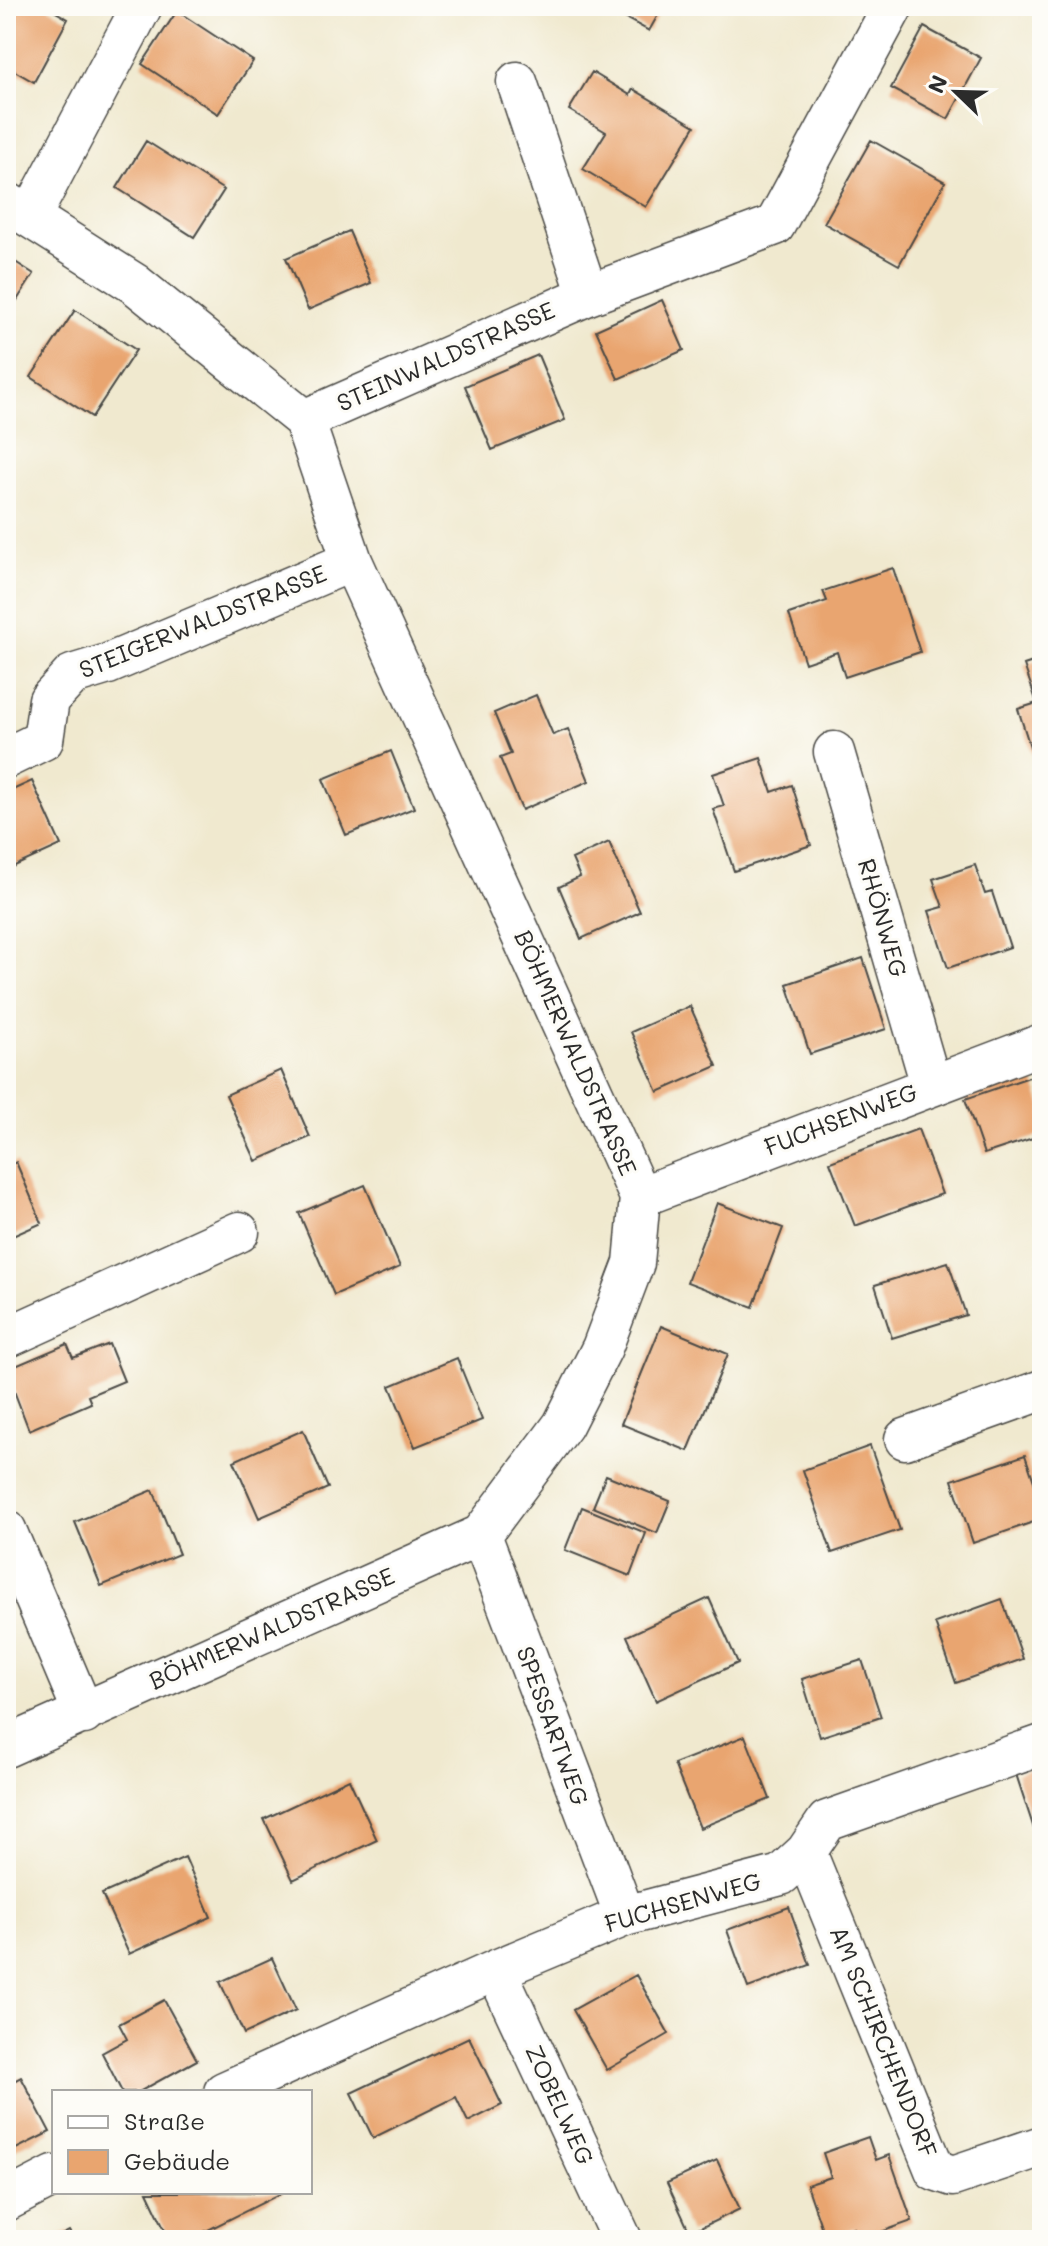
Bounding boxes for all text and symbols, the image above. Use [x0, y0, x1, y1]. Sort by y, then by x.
north arrow [916, 52, 996, 132]
text: N [921, 71, 954, 97]
street label: STEINWALDSTRASSE [332, 294, 559, 418]
street label: STEIGERWALDSTRASSE [74, 557, 331, 685]
street label: RHÖNWEG [852, 855, 915, 980]
street label: BÖHMERWALDSTRASSE [508, 925, 645, 1180]
street label: FUCHSENWEG [760, 1075, 921, 1162]
street label: BÖHMERWALDSTRASSE [144, 1559, 399, 1696]
street label: SPESSARTWEG [510, 1642, 597, 1809]
street label: FUCHSENWEG [601, 1864, 764, 1939]
street label: AM SCHIRCHENDORF [824, 1921, 945, 2162]
street label: ZOBELWEG [519, 2039, 602, 2169]
legend [52, 2090, 312, 2194]
text: Straße [124, 2105, 205, 2136]
text: Gebäude [124, 2145, 230, 2176]

